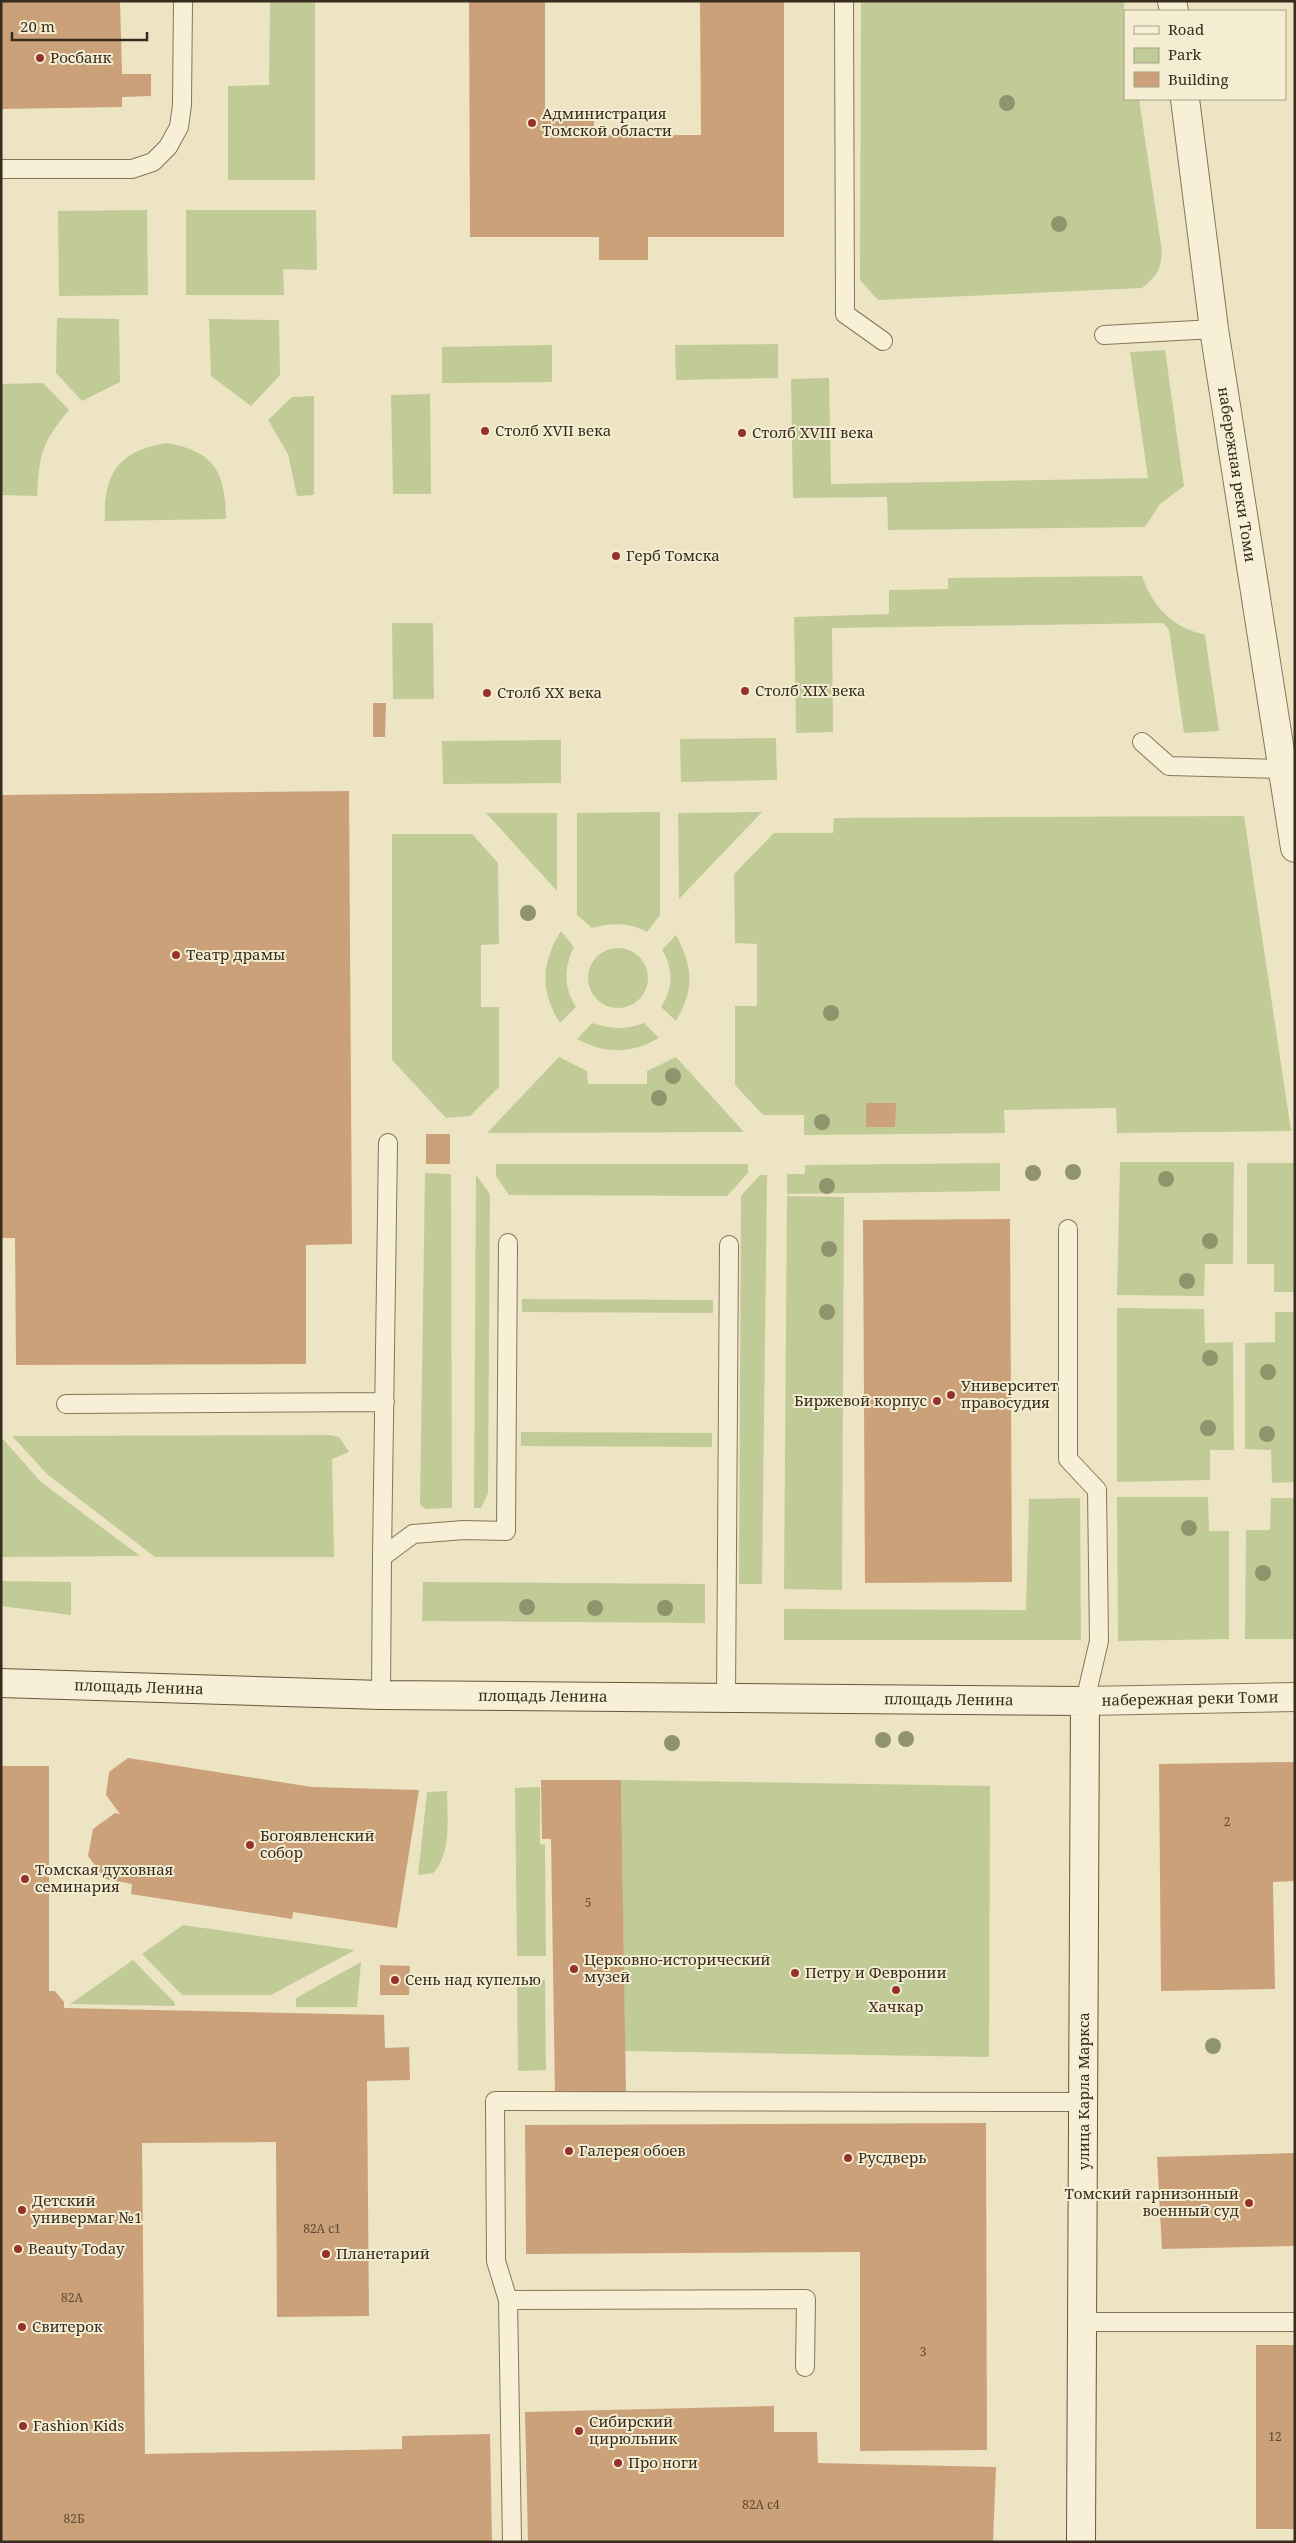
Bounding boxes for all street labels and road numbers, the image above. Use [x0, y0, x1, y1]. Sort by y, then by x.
street label: набережная реки Томи [1214, 385, 1261, 563]
street label: площадь Ленина [74, 1674, 204, 1698]
street label: площадь Ленина [478, 1685, 608, 1706]
street label: набережная реки Томи [1101, 1686, 1279, 1710]
street label: площадь Ленина [884, 1688, 1014, 1709]
street label: улица Карла Маркса [1073, 2012, 1093, 2170]

